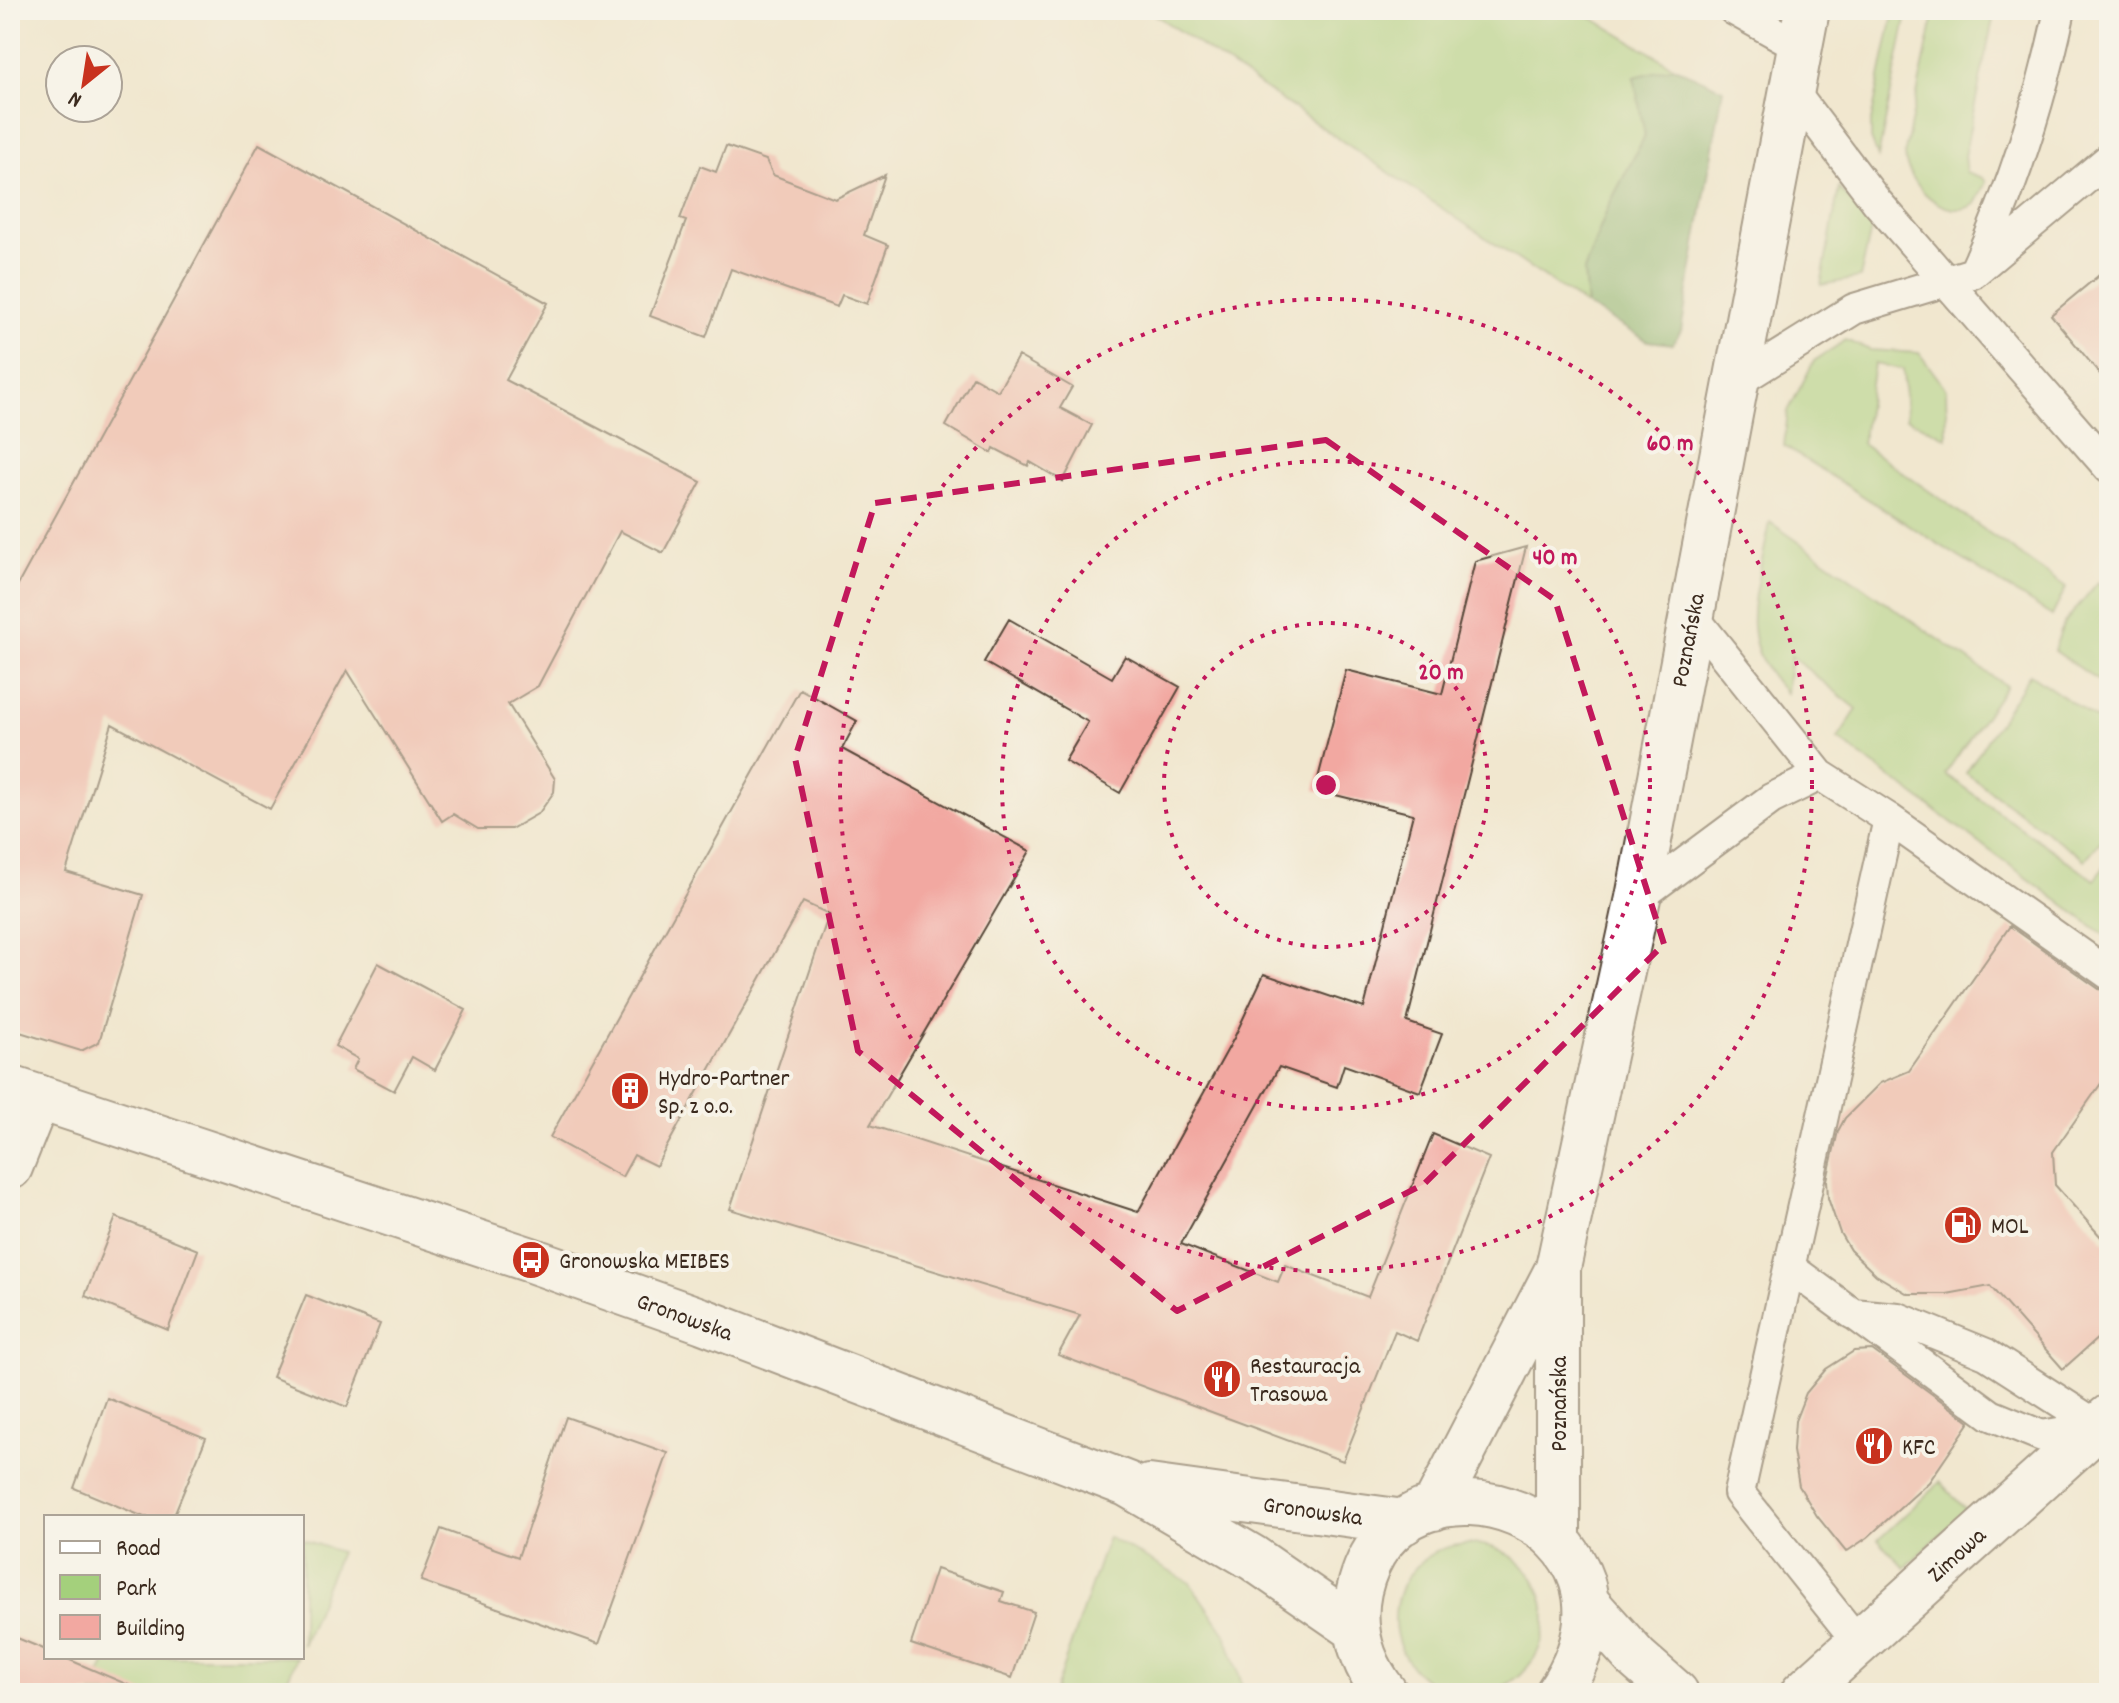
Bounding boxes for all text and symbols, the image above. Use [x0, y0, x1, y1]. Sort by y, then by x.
north arrow [44, 44, 124, 124]
text: N [63, 82, 88, 114]
text: 60 m [1647, 428, 1693, 462]
text: 40 m [1532, 542, 1578, 576]
street label: Poznańska [1664, 590, 1716, 691]
text: 20 m [1418, 657, 1464, 691]
centre of rings [1312, 771, 1340, 799]
place label: Hydro-Partner Sp. z o.o. [658, 1063, 790, 1125]
building icon: Hydro-Partner Sp. z o.o. [609, 1070, 651, 1112]
fuel station icon: MOL [1942, 1204, 1984, 1246]
place label: MOL [1991, 1211, 2029, 1245]
bus stop icon: Gronowska MEIBES [510, 1239, 552, 1281]
place label: Gronowska MEIBES [559, 1246, 730, 1280]
street label: Gronowska [631, 1286, 738, 1352]
place label: Restauracja Trasowa [1250, 1351, 1361, 1413]
street label: Poznańska [1544, 1356, 1578, 1452]
restaurant icon: Restauracja Trasowa [1201, 1358, 1243, 1400]
restaurant icon: KFC [1853, 1425, 1895, 1467]
place label: KFC [1902, 1432, 1936, 1466]
street label: Gronowska [1261, 1489, 1365, 1537]
legend [44, 1515, 304, 1659]
street label: Zimowa [1921, 1520, 1996, 1592]
text: Road [116, 1533, 161, 1567]
text: Park [116, 1573, 157, 1607]
text: Building [116, 1613, 185, 1647]

